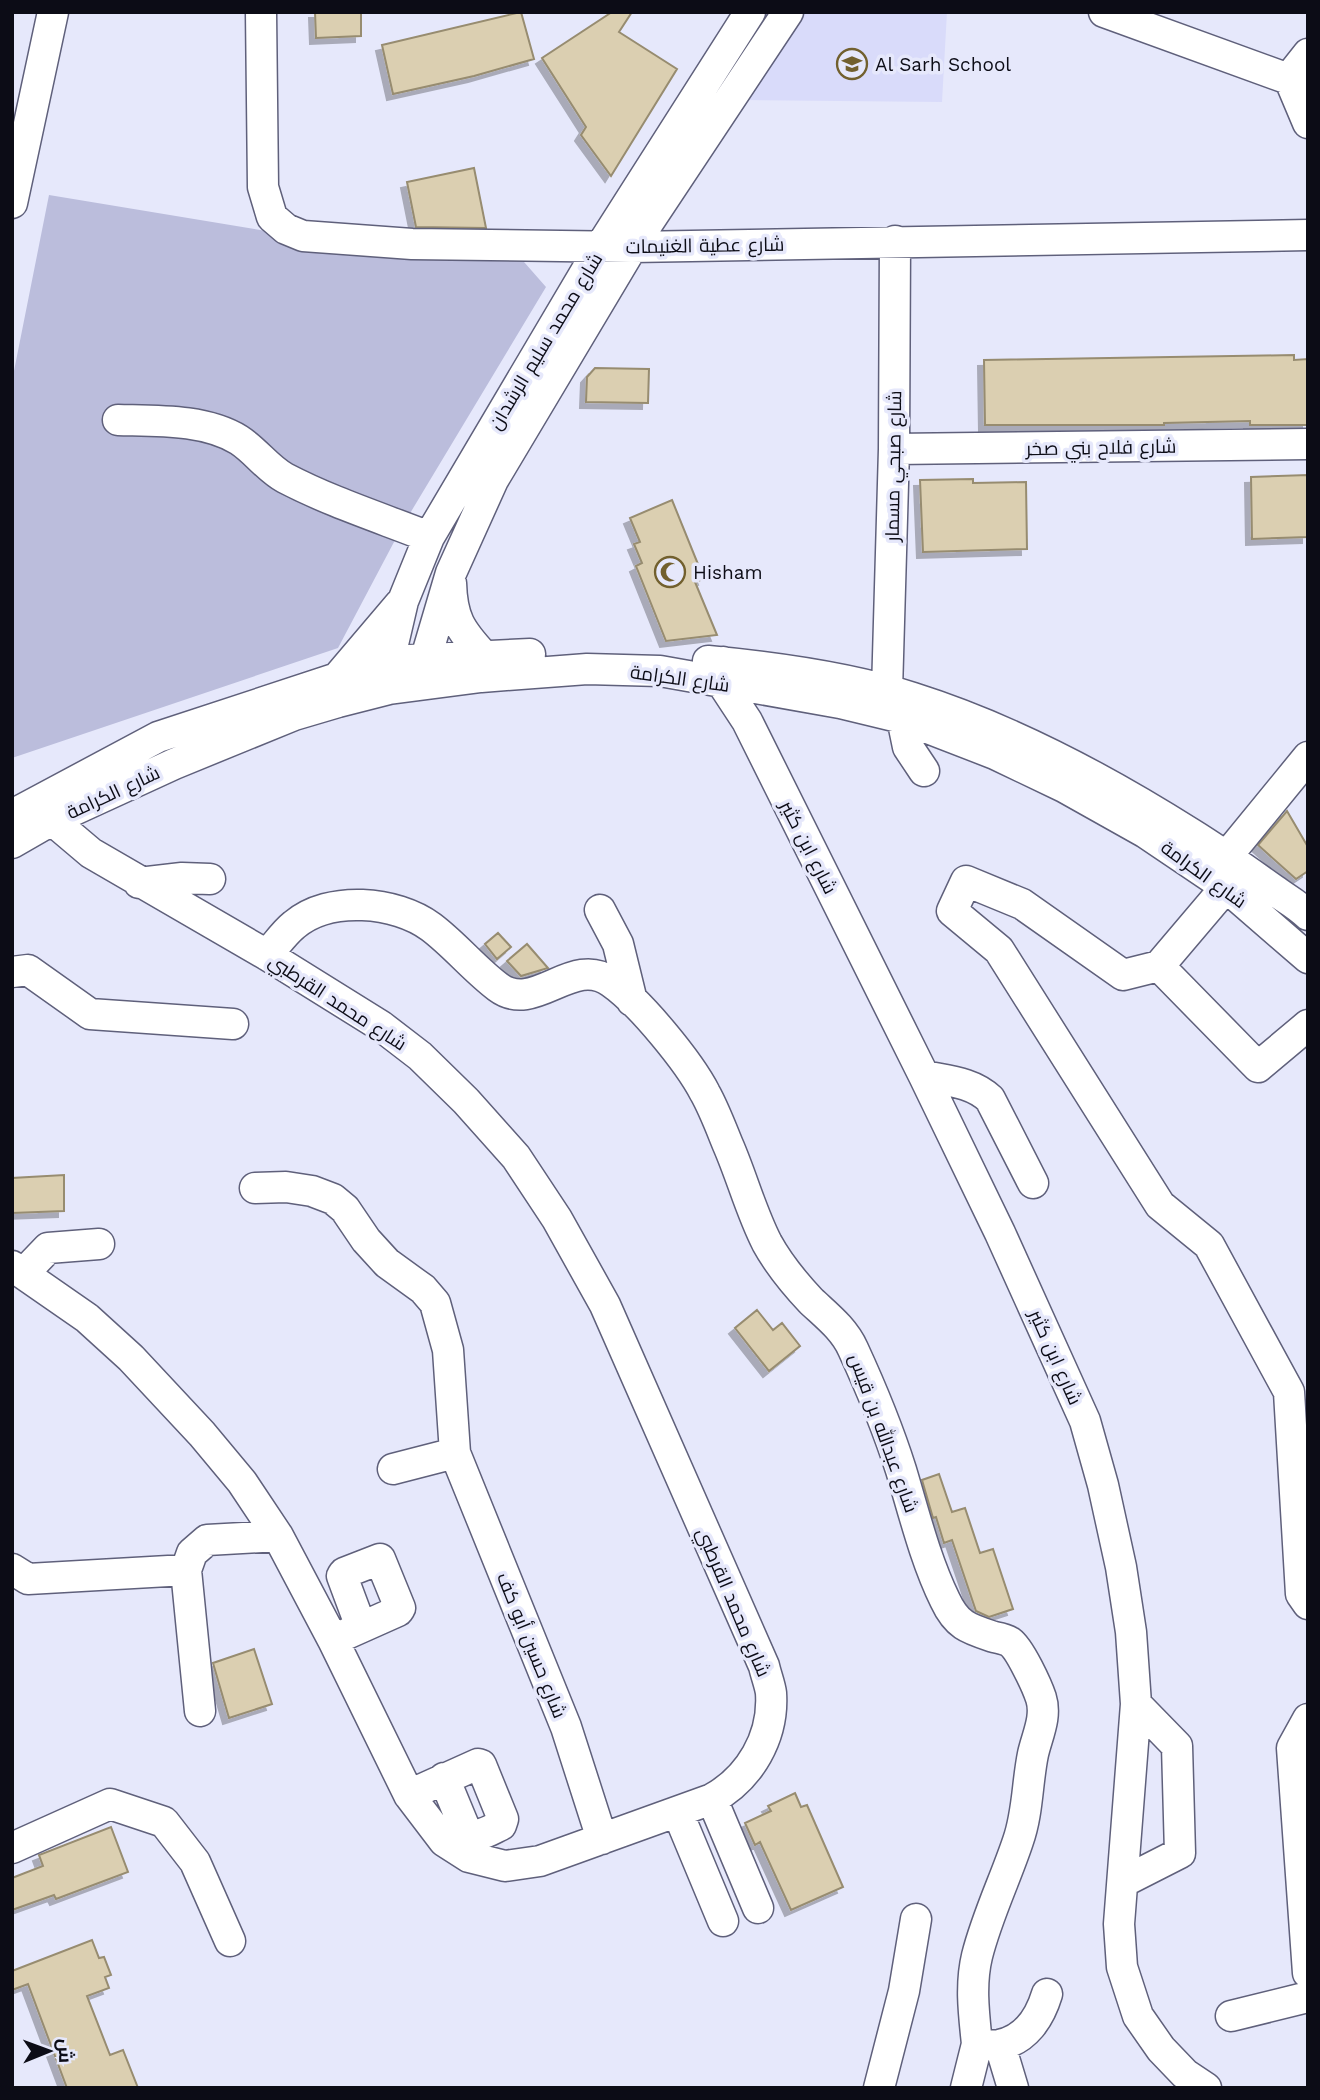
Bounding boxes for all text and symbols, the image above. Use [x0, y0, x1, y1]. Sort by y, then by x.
school or university icon: Al Sarh School [835, 47, 869, 81]
place label: Al Sarh School [875, 53, 1011, 76]
street label: شارع عطية الغنيمات [625, 233, 785, 260]
street label: شارع محمد سليم الرشدان [483, 249, 609, 435]
street label: شارع صبحي مسمار [881, 390, 909, 543]
street label: شارع فلاح بني صخر [1025, 435, 1176, 463]
mosque icon: Hisham [653, 555, 687, 589]
place label: Hisham [693, 561, 763, 584]
street label: شارع الكرامة [628, 660, 731, 699]
street label: شارع الكرامة [63, 761, 164, 826]
street label: شارع ابن كثير [773, 796, 842, 899]
street label: شارع الكرامة [1155, 836, 1251, 915]
street label: شارع محمد القرطبي [263, 949, 411, 1058]
street label: شارع ابن كثير [1022, 1305, 1087, 1409]
street label: شارع عبدالله بن قيس [842, 1350, 924, 1517]
street label: شارع محمد القرطبي [689, 1524, 775, 1681]
street label: شارع حسين أبو كف [490, 1569, 571, 1722]
north arrow [14, 2016, 84, 2086]
text: ش [54, 2038, 77, 2063]

